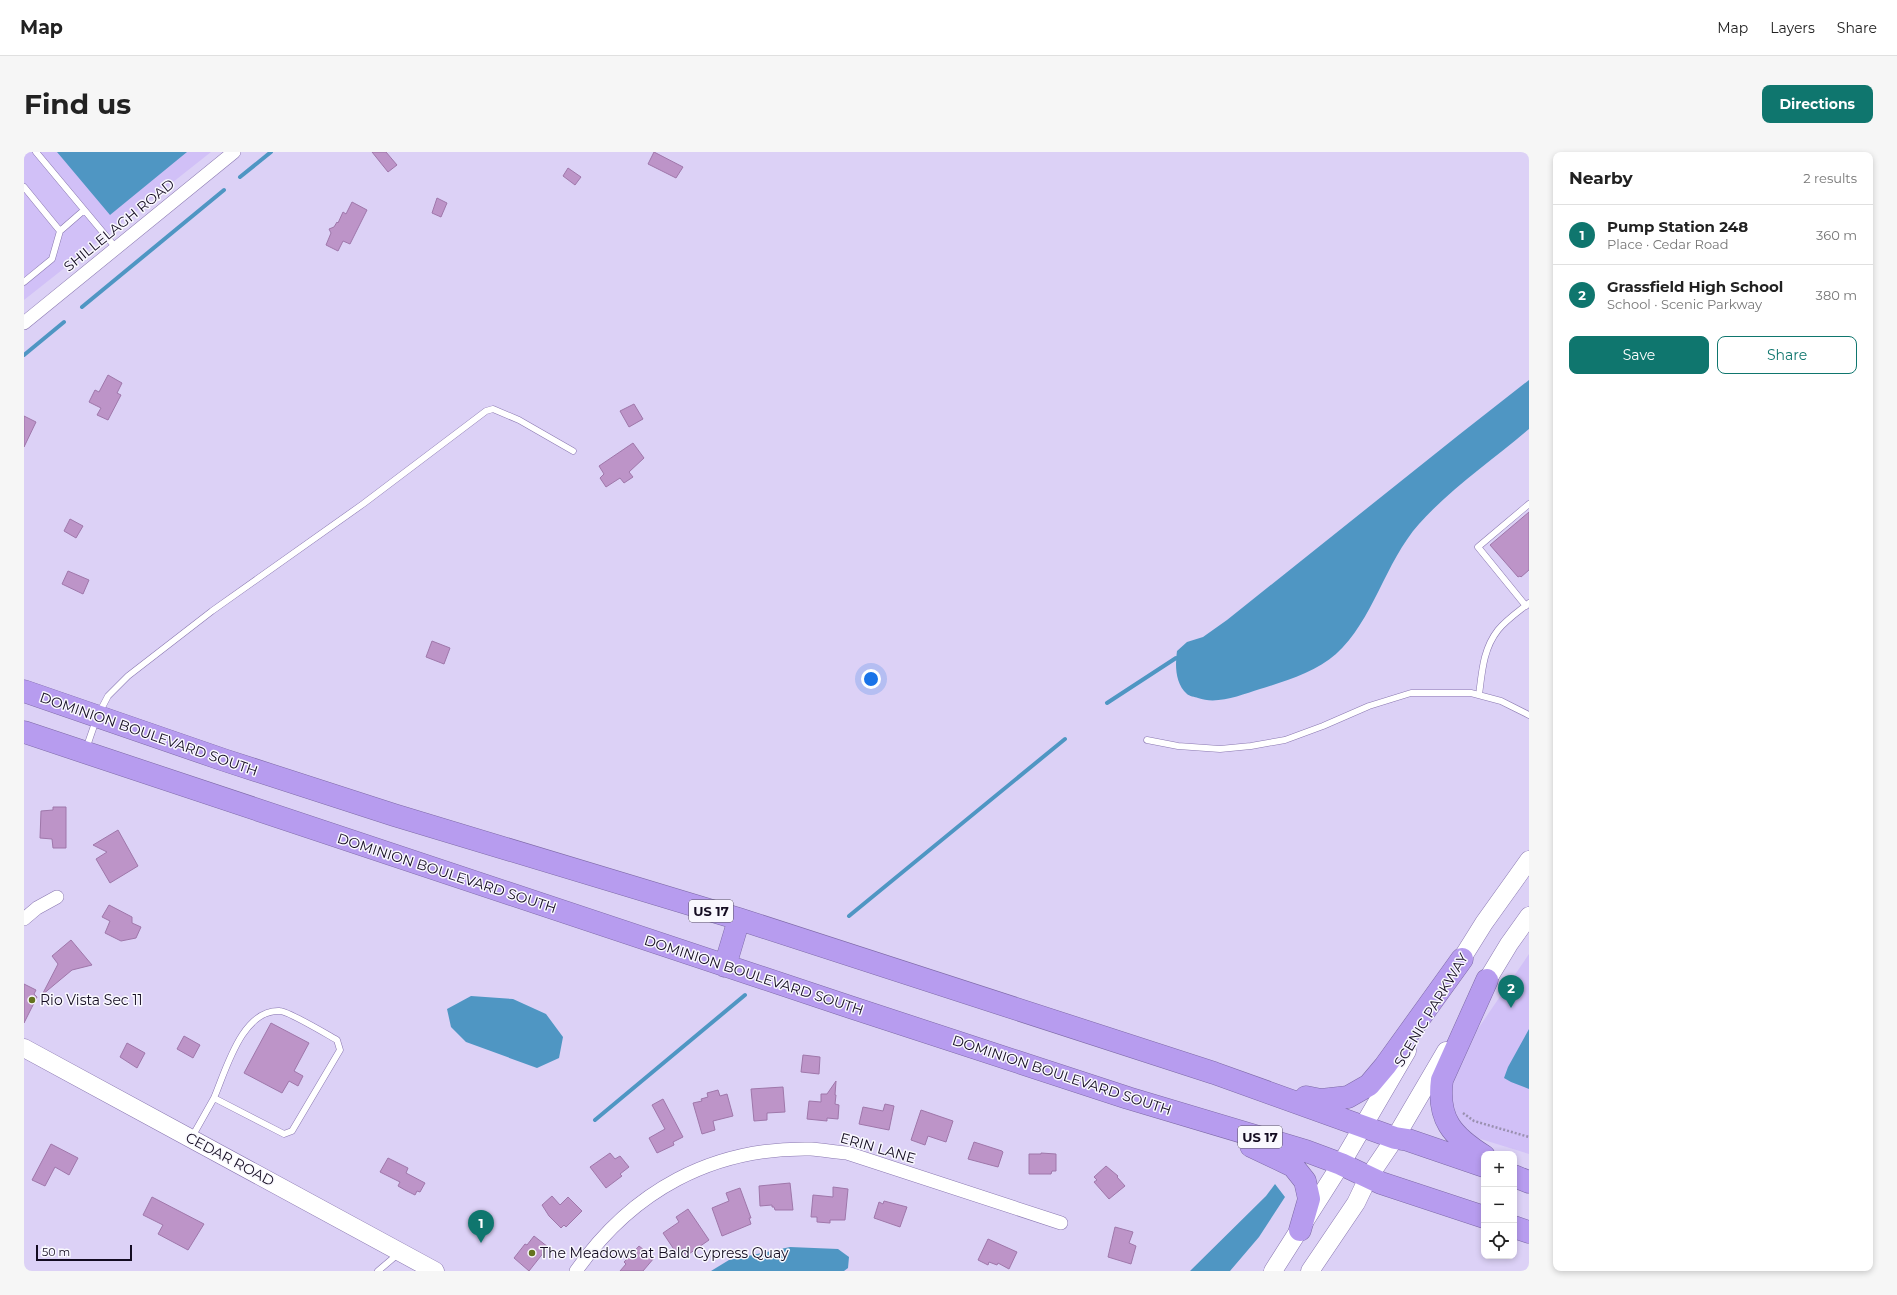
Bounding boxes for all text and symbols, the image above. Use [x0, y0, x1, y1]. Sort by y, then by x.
text: Map [20, 16, 63, 39]
text: Map [1717, 19, 1748, 37]
text: Layers [1770, 19, 1815, 37]
text: Share [1837, 19, 1877, 37]
button: Directions [1762, 85, 1873, 123]
text: Find us [24, 87, 131, 121]
text: Nearby [1569, 168, 1633, 188]
text: 2 results [1803, 170, 1857, 186]
street label: SHILLELAGH ROAD [60, 175, 178, 275]
text: Pump Station 248 [1607, 217, 1748, 236]
text: 1 [1579, 227, 1585, 243]
text: 360 m [1816, 227, 1857, 243]
text: Place · Cedar Road [1607, 236, 1729, 252]
text: Grassfield High School [1607, 277, 1783, 296]
text: 2 [1578, 287, 1586, 303]
text: 380 m [1816, 287, 1857, 303]
text: School · Scenic Parkway [1607, 296, 1762, 312]
button: Save [1569, 336, 1709, 374]
button: Share [1717, 336, 1857, 374]
your location [861, 669, 881, 689]
street label: DOMINION BOULEVARD SOUTH [38, 688, 260, 780]
street label: DOMINION BOULEVARD SOUTH [335, 829, 559, 917]
road number: US 17 [689, 900, 733, 922]
street label: DOMINION BOULEVARD SOUTH [642, 931, 866, 1019]
street label: SCENIC PARKWAY [1390, 950, 1472, 1070]
pin: 2 [1498, 975, 1524, 1008]
place label: Rio Vista Sec 11 [40, 991, 143, 1009]
marker: Rio Vista Sec 11 [27, 995, 37, 1005]
street label: DOMINION BOULEVARD SOUTH [950, 1031, 1174, 1119]
road number: US 17 [1238, 1126, 1282, 1148]
street label: CEDAR ROAD [183, 1128, 277, 1190]
street label: ERIN LANE [838, 1129, 918, 1167]
map controls [1481, 1151, 1517, 1259]
button: + [1481, 1151, 1517, 1187]
button: − [1481, 1187, 1517, 1223]
pin: 1 [468, 1210, 494, 1243]
button: locate [1481, 1223, 1517, 1259]
scale bar [36, 1243, 132, 1262]
place label: The Meadows at Bald Cypress Quay [540, 1244, 789, 1262]
text: 50 m [42, 1245, 70, 1259]
marker: The Meadows at Bald Cypress Quay [527, 1248, 537, 1258]

